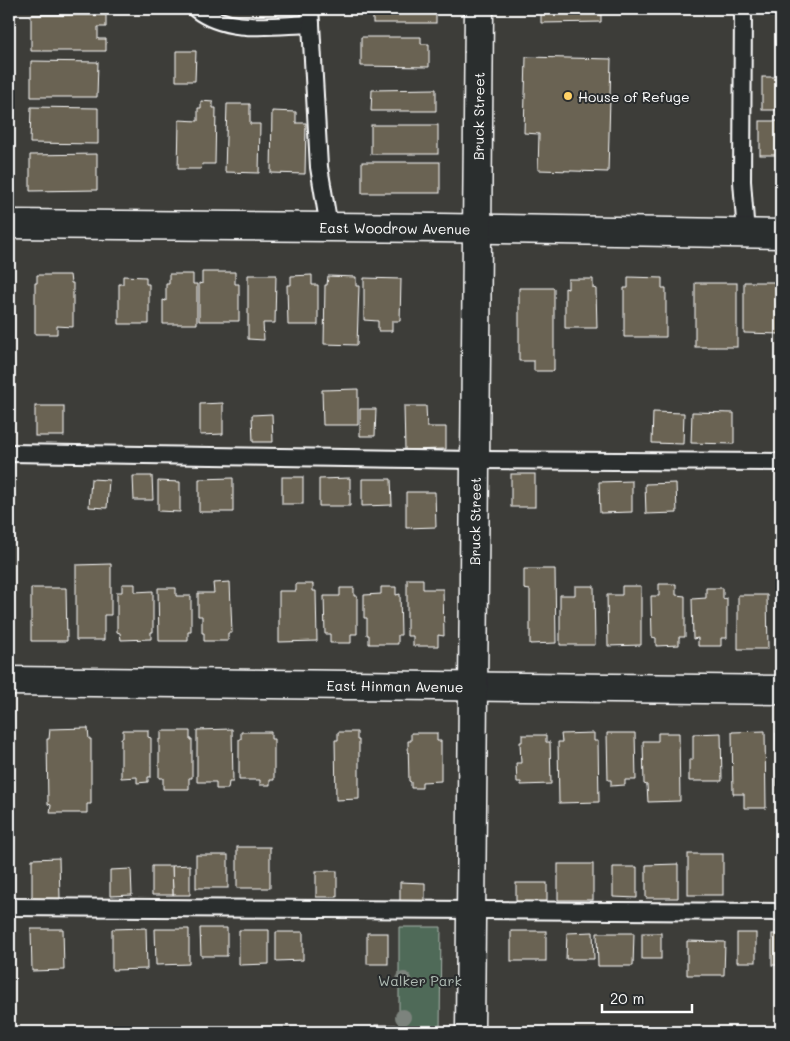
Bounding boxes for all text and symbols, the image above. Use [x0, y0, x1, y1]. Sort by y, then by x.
street label: Bruck Street [468, 72, 488, 160]
place label: House of Refuge [578, 87, 690, 106]
marker: House of Refuge [562, 90, 574, 102]
street label: East Woodrow Avenue [319, 217, 471, 238]
street label: Bruck Street [465, 477, 484, 565]
street label: East Hinman Avenue [326, 675, 464, 696]
park label: Walker Park [378, 971, 462, 990]
scale bar [602, 981, 692, 1013]
text: 20 m [610, 988, 644, 1008]

